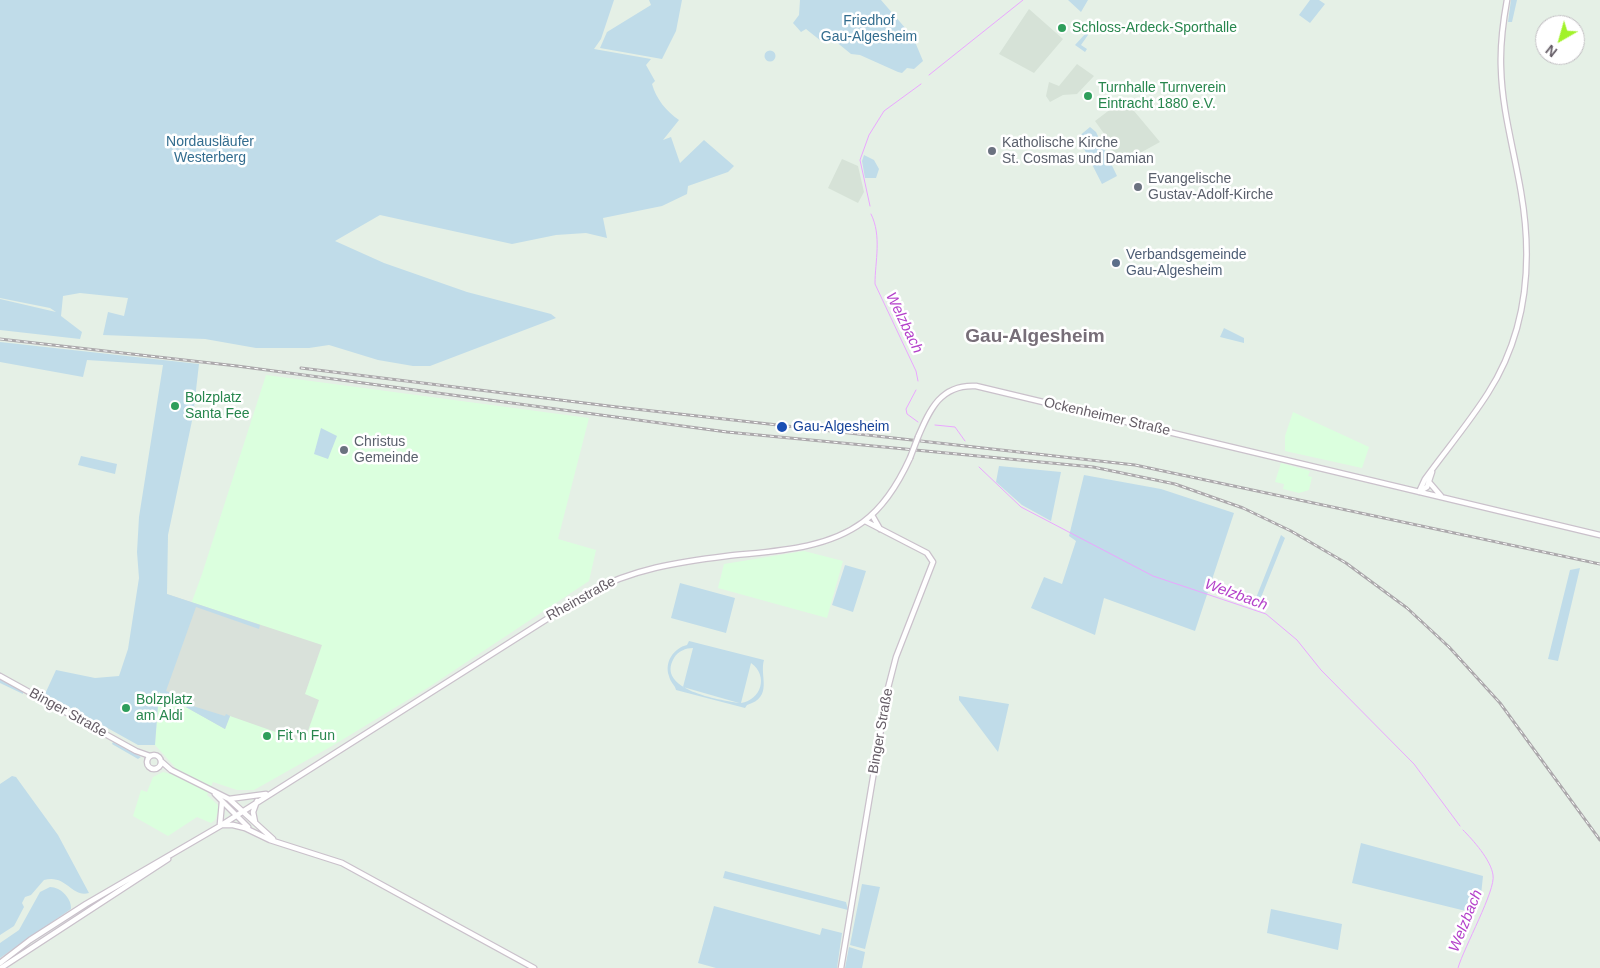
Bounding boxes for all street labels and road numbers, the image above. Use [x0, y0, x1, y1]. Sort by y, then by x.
street label: Ockenheimer Straße [1042, 394, 1172, 440]
street label: Rheinstraße [544, 573, 618, 625]
street label: Binger Straße [26, 685, 110, 741]
street label: Binger Straße [865, 687, 897, 775]

